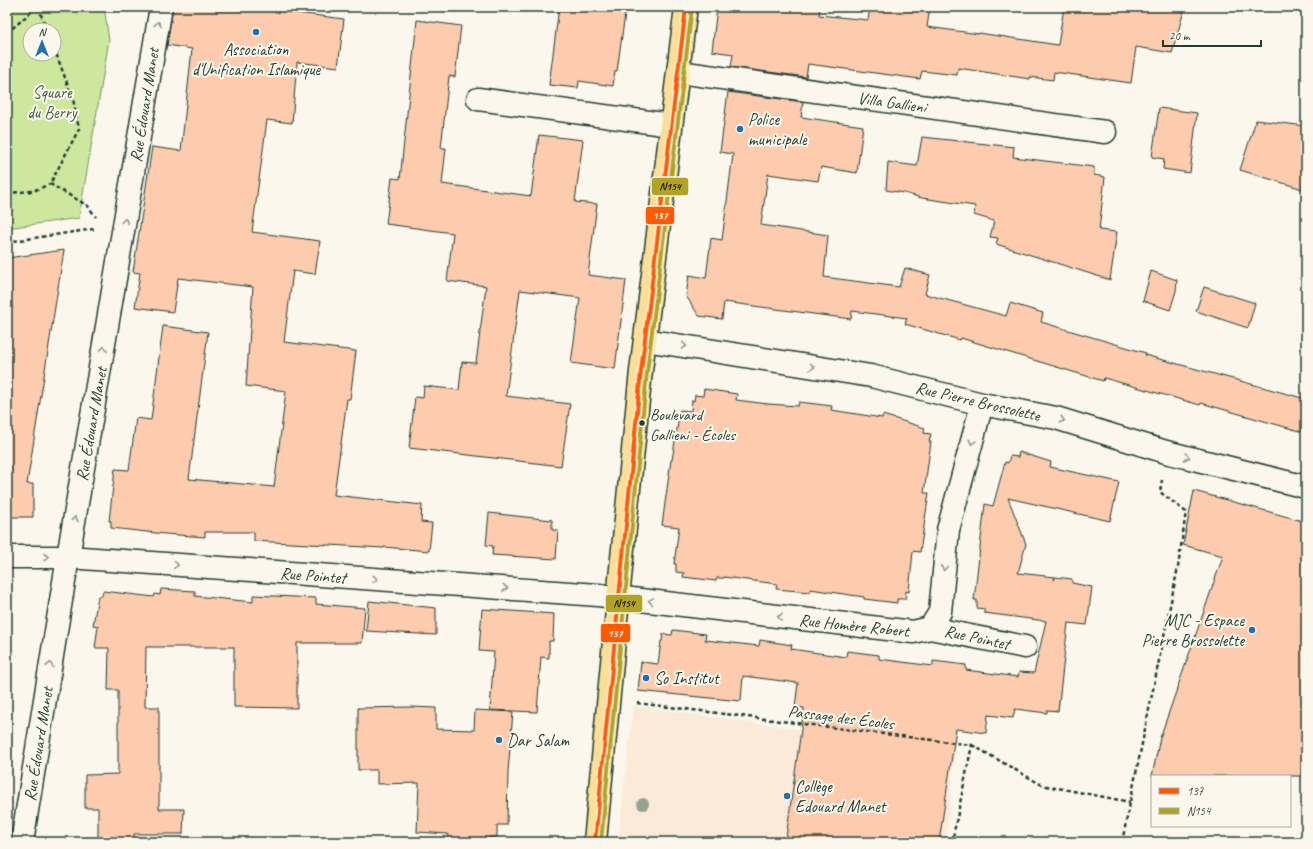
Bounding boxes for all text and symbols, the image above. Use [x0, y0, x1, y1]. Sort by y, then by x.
one-way arrow [153, 20, 162, 27]
north arrow [22, 22, 62, 62]
scale bar [1163, 22, 1261, 48]
text: N [39, 25, 48, 39]
marker: Association d'Unification Islamique [251, 27, 261, 37]
text: 20 m [1169, 28, 1191, 44]
place label: Association d'Unification Islamique [192, 39, 322, 80]
street label: Rue Édouard Manet [124, 44, 164, 164]
park label: Square du Berry [27, 82, 78, 123]
street label: Villa Gallieni [856, 87, 930, 118]
place label: Police municipale [748, 109, 808, 150]
marker: Police municipale [735, 124, 745, 134]
line badge: N154 [651, 177, 689, 196]
text: N154 [659, 179, 683, 193]
line badge: 137 [645, 206, 675, 225]
text: 137 [653, 208, 668, 222]
one-way arrow [120, 218, 129, 224]
one-way arrow [680, 342, 687, 350]
one-way arrow [99, 346, 107, 352]
one-way arrow [809, 362, 815, 370]
street label: Rue Édouard Manet [70, 363, 112, 483]
street label: Rue Pierre Brossolette [914, 377, 1044, 426]
place label: Boulevard Gallieni - Écoles [650, 405, 737, 445]
one-way arrow [1058, 415, 1065, 424]
marker: Boulevard Gallieni - Écoles [637, 418, 647, 428]
one-way arrow [968, 438, 977, 445]
one-way arrow [1183, 452, 1190, 461]
one-way arrow [70, 515, 78, 522]
one-way arrow [43, 553, 49, 561]
one-way arrow [173, 561, 179, 569]
street label: Rue Pointet [279, 563, 349, 588]
one-way arrow [940, 565, 949, 571]
one-way arrow [372, 575, 378, 584]
one-way arrow [502, 584, 508, 593]
line badge: N154 [605, 594, 643, 613]
text: N154 [613, 596, 637, 610]
one-way arrow [648, 597, 654, 606]
street label: Rue Homère Robert [798, 609, 912, 642]
place label: MJC - Espace Pierre Brossolette [1142, 610, 1245, 651]
one-way arrow [777, 613, 783, 622]
street label: Rue Pointet [943, 620, 1014, 655]
line badge: 137 [600, 623, 631, 643]
marker: MJC - Espace Pierre Brossolette [1247, 625, 1257, 635]
text: 137 [608, 626, 623, 640]
one-way arrow [45, 662, 54, 668]
place label: So Institut [654, 668, 721, 689]
marker: So Institut [641, 673, 651, 683]
street label: Rue Édouard Manet [18, 683, 58, 803]
street label: Passage des Écoles [787, 700, 897, 735]
place label: Dar Salam [507, 730, 569, 751]
marker: Dar Salam [494, 735, 504, 745]
legend [1151, 775, 1291, 827]
place label: Collège Edouard Manet [795, 776, 888, 817]
text: 137 [1187, 783, 1204, 799]
marker: Collège Edouard Manet [782, 791, 792, 801]
text: N154 [1187, 803, 1212, 819]

